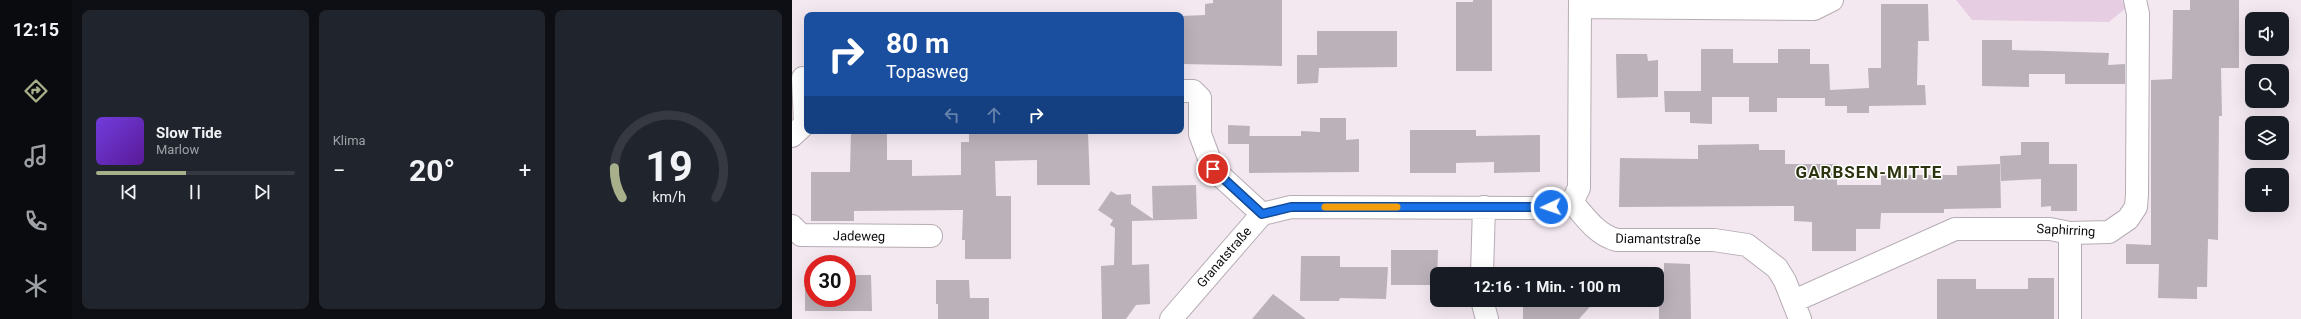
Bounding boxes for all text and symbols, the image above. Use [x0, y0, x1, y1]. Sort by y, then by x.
map controls [2245, 12, 2289, 212]
button: sound [2245, 12, 2289, 56]
text: 12:15 [13, 19, 59, 40]
text: 80 m [886, 27, 949, 60]
icon: right [820, 28, 872, 80]
text: Topasweg [886, 61, 969, 82]
button: search [2245, 64, 2289, 108]
icon: directions [22, 77, 50, 105]
icon: left [941, 104, 963, 126]
icon: ahead [983, 104, 1005, 126]
icon: right [1025, 104, 1047, 126]
button: layers [2245, 116, 2289, 160]
text: Slow Tide [156, 124, 222, 142]
text: Klima [333, 133, 366, 148]
text: 19 [645, 141, 693, 190]
icon: music [22, 142, 50, 170]
text: Marlow [156, 142, 199, 157]
pin [1196, 152, 1230, 186]
text: 20° [409, 153, 455, 188]
text: − [333, 158, 345, 183]
text: + [519, 158, 531, 183]
icon: arrive [1202, 158, 1224, 180]
district label: GARBSEN-MITTE [1796, 162, 1942, 182]
button: + [2245, 168, 2289, 212]
icon: previous [118, 181, 140, 203]
icon: pause [184, 181, 206, 203]
icon: next [251, 181, 273, 203]
position arrow [1530, 186, 1572, 228]
text: km/h [652, 188, 685, 204]
icon: phone [22, 207, 50, 235]
street label: Saphirring [2036, 221, 2096, 239]
street label: Granatstraße [1194, 224, 1254, 290]
street label: Jadeweg [833, 228, 885, 244]
street label: Diamantstraße [1615, 231, 1701, 247]
speed limit sign: 30 [804, 255, 856, 307]
icon: climate [22, 272, 50, 300]
text: 12:16 · 1 Min. · 100 m [1473, 278, 1621, 296]

